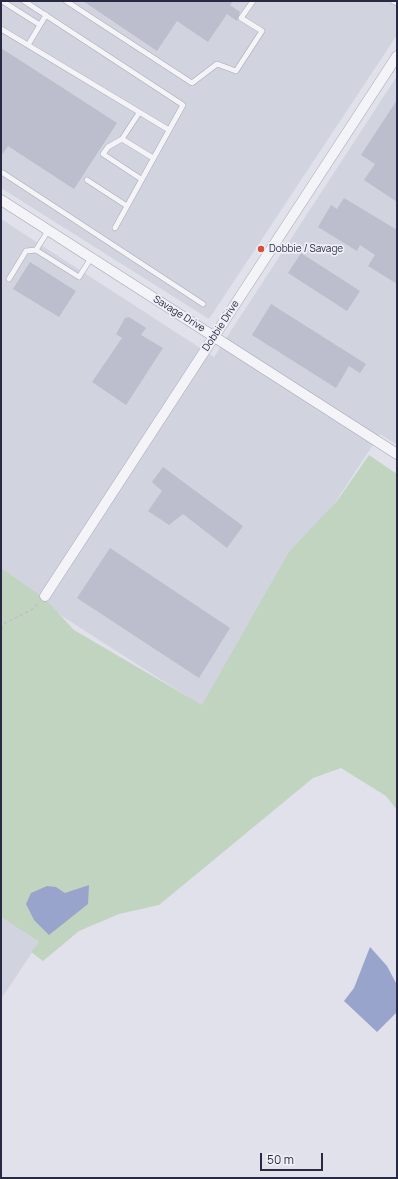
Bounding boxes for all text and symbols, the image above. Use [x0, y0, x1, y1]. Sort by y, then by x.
place label: Dobbie / Savage [269, 243, 343, 255]
marker: Dobbie / Savage [256, 244, 266, 254]
street label: Savage Drive [151, 293, 207, 335]
street label: Dobbie Drive [200, 298, 242, 354]
scale bar [262, 1145, 325, 1171]
text: 50 m [267, 1151, 294, 1168]

